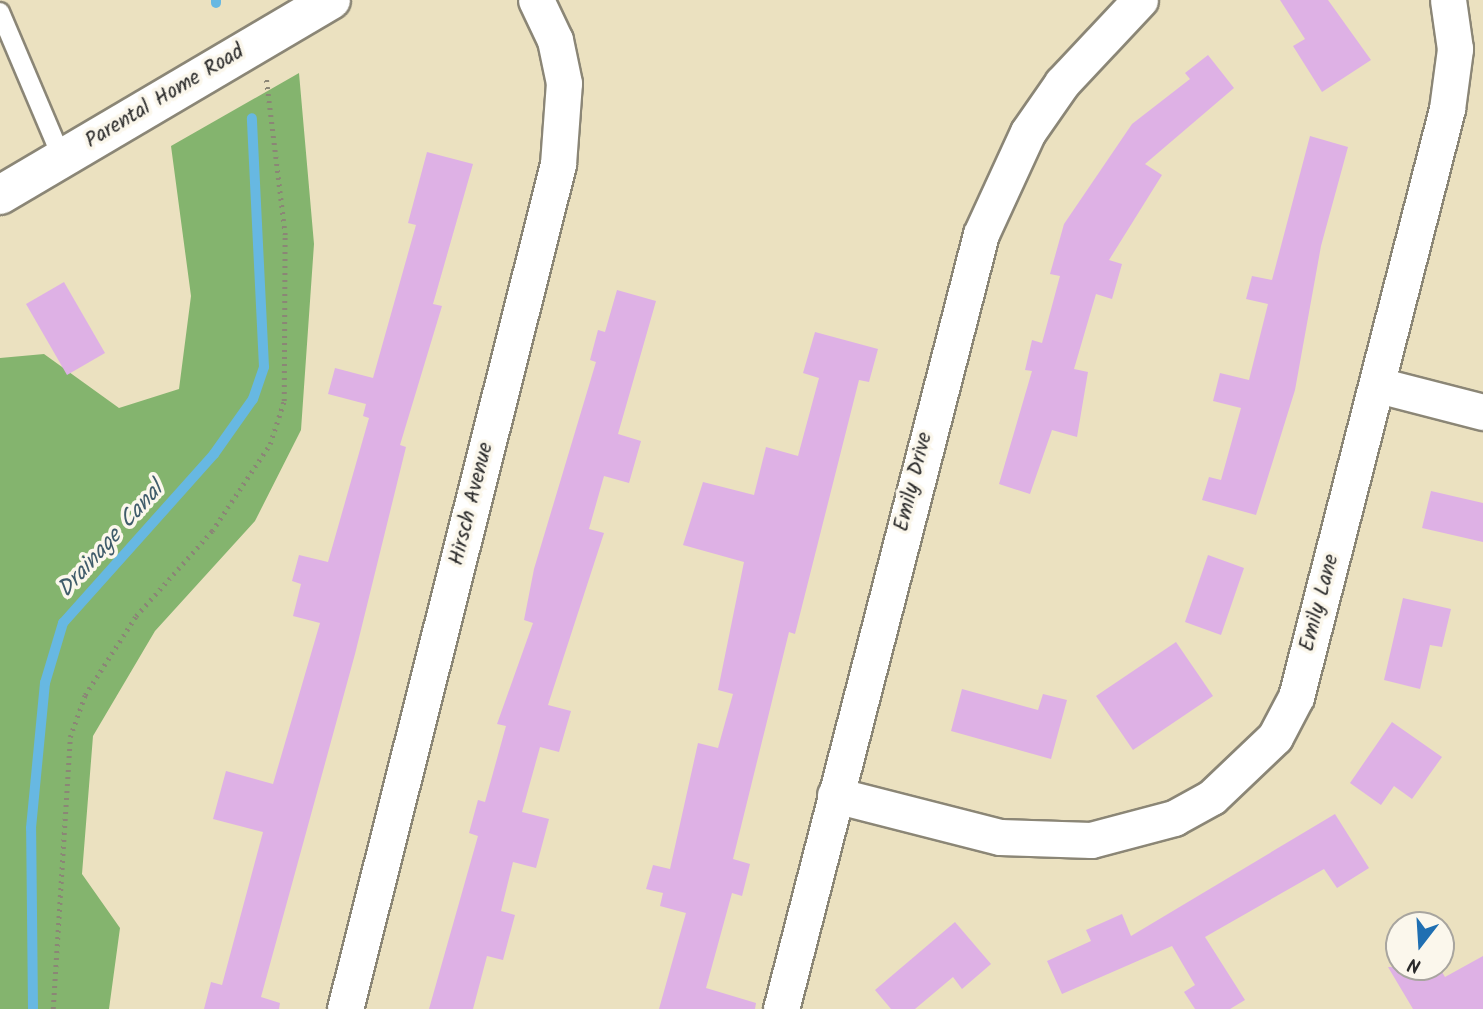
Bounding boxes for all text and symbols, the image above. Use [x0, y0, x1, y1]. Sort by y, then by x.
street label: Parental Home Road [81, 40, 249, 154]
street label: Emily Drive [890, 430, 938, 534]
street label: Hirsch Avenue [445, 440, 499, 568]
water label: Drainage Canal [52, 477, 170, 603]
street label: Emily Lane [1295, 552, 1345, 654]
north arrow [1385, 911, 1455, 981]
text: N [1404, 948, 1425, 980]

